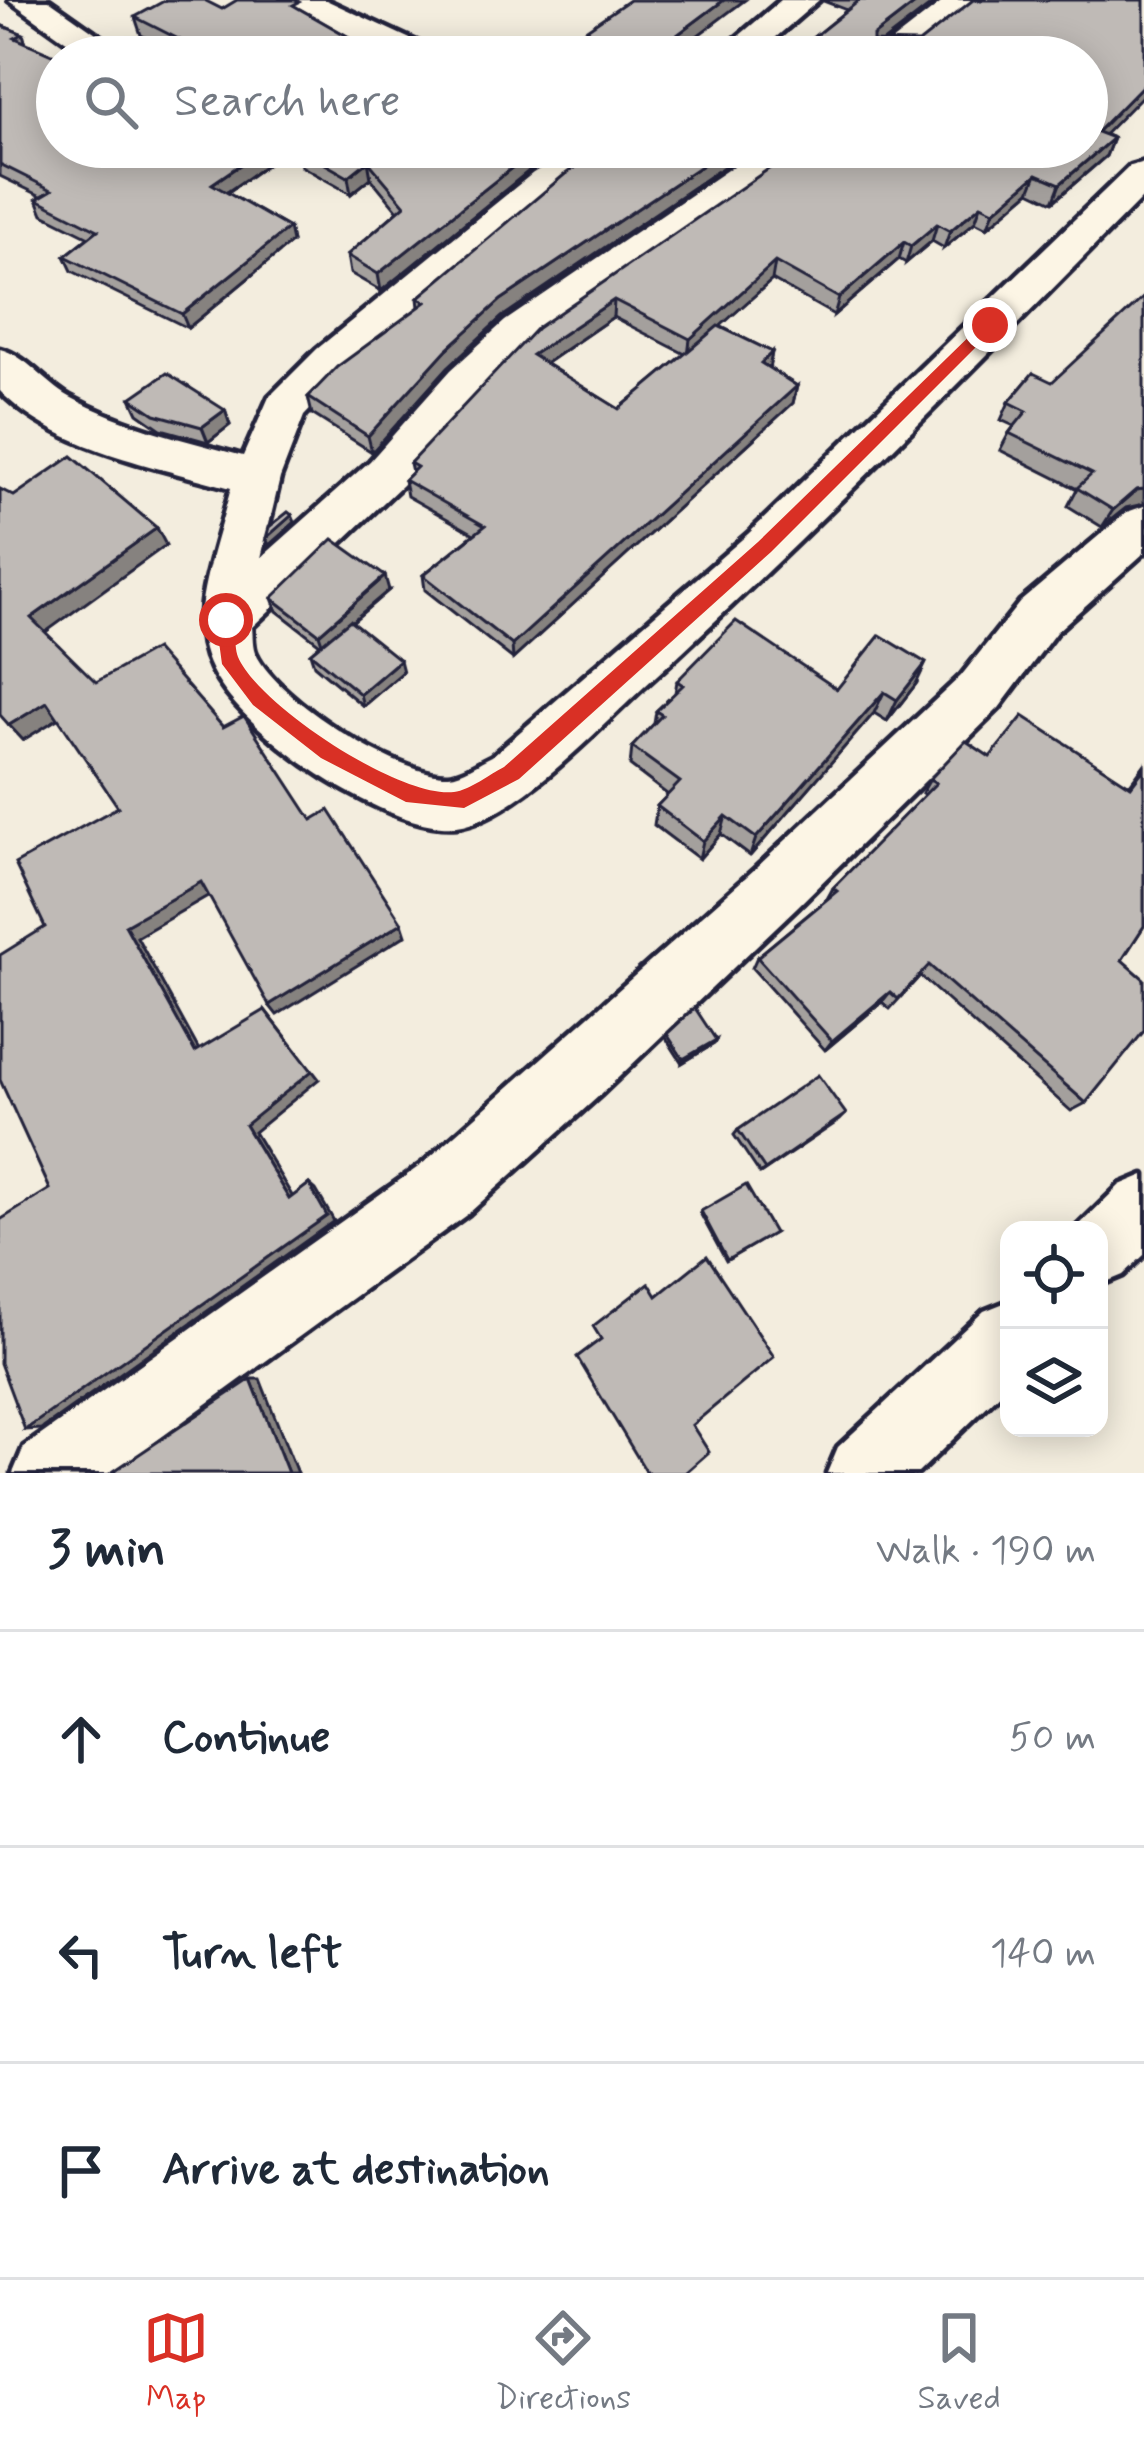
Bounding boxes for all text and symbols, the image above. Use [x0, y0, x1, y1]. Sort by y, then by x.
search box [36, 36, 1108, 168]
icon: search [78, 69, 144, 135]
text: Search here [174, 73, 401, 132]
route end [963, 298, 1017, 352]
route start [199, 593, 253, 647]
map controls [1000, 1221, 1108, 1437]
button: locate [1000, 1221, 1108, 1329]
button: layers [1000, 1329, 1108, 1437]
text: 3 min [48, 1518, 166, 1584]
text: Walk · 190 m [876, 1526, 1096, 1577]
icon: ahead [48, 1706, 114, 1772]
text: Continue [162, 1709, 330, 1768]
text: 50 m [1009, 1713, 1096, 1764]
icon: left [48, 1922, 114, 1988]
text: Turn left [162, 1925, 342, 1984]
text: 140 m [990, 1929, 1096, 1980]
icon: arrive [48, 2138, 114, 2204]
text: Arrive at destination [162, 2141, 550, 2200]
tab: Map [143, 2305, 209, 2421]
tab: Directions [495, 2305, 631, 2421]
tab: Saved [917, 2305, 1001, 2421]

